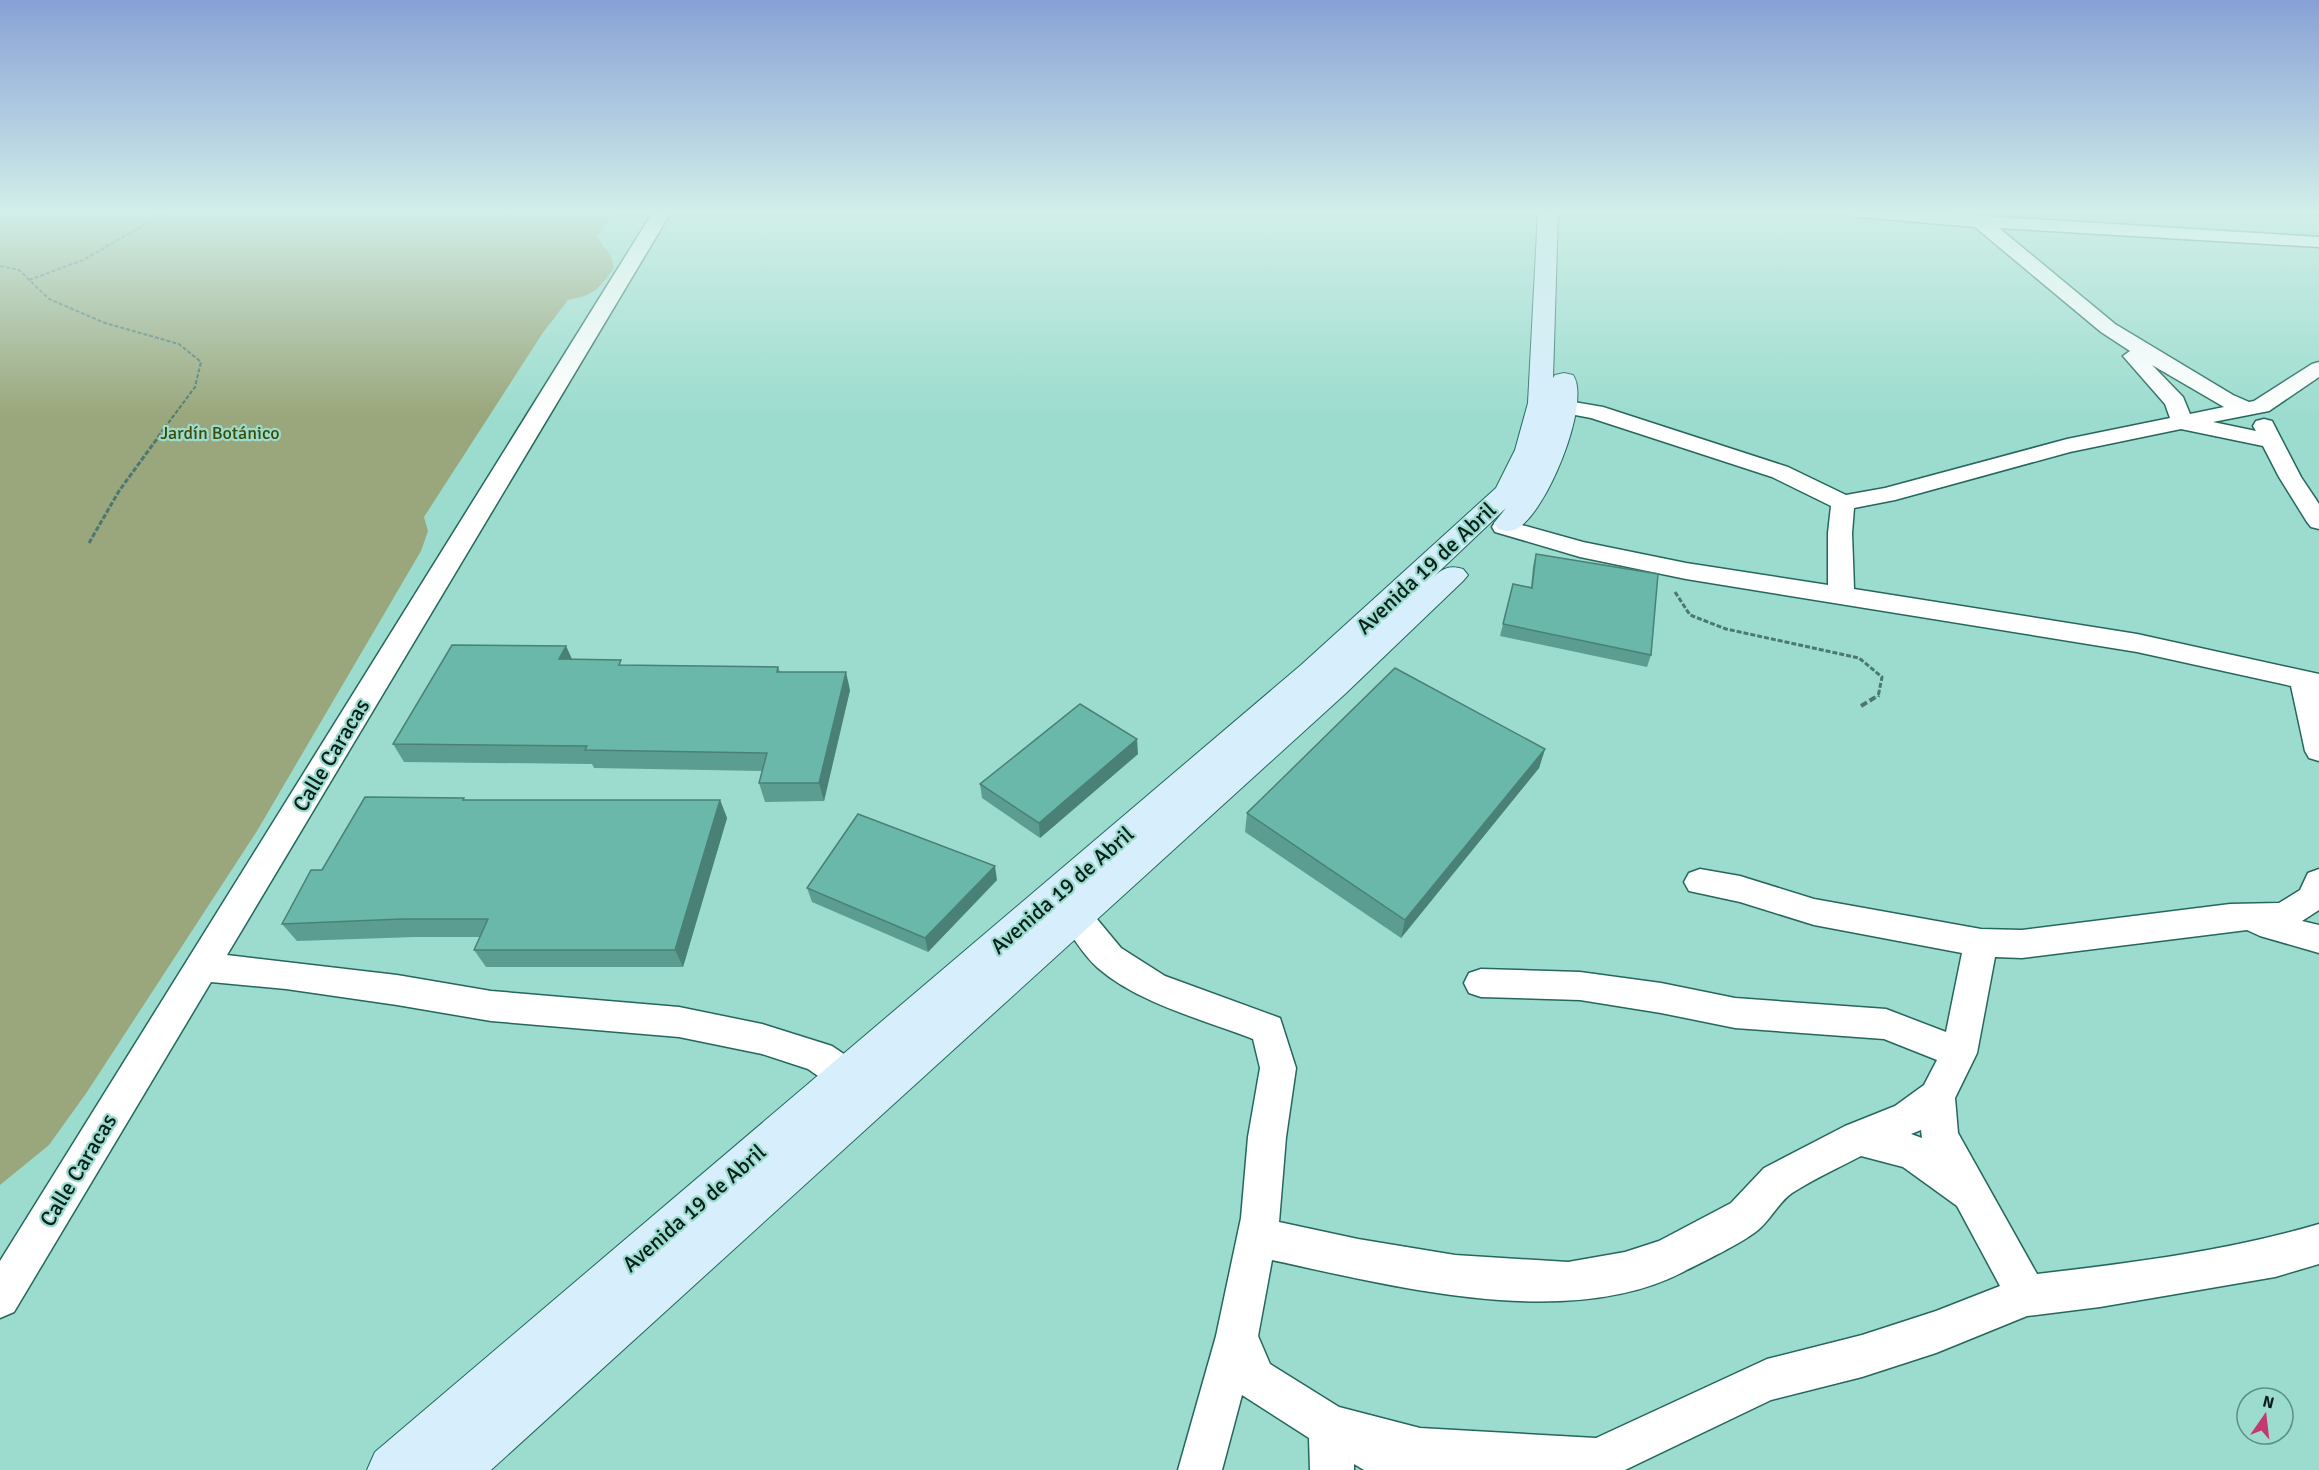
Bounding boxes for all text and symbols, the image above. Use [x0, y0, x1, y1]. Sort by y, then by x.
park label: Jardín Botánico [160, 422, 280, 444]
street label: Avenida 19 de Abril [1350, 496, 1502, 640]
street label: Calle Caracas [287, 694, 375, 816]
street label: Avenida 19 de Abril [985, 820, 1139, 960]
street label: Calle Caracas [34, 1109, 122, 1231]
street label: Avenida 19 de Abril [617, 1138, 771, 1278]
north arrow [2235, 1386, 2295, 1446]
text: N [2261, 1391, 2276, 1413]

